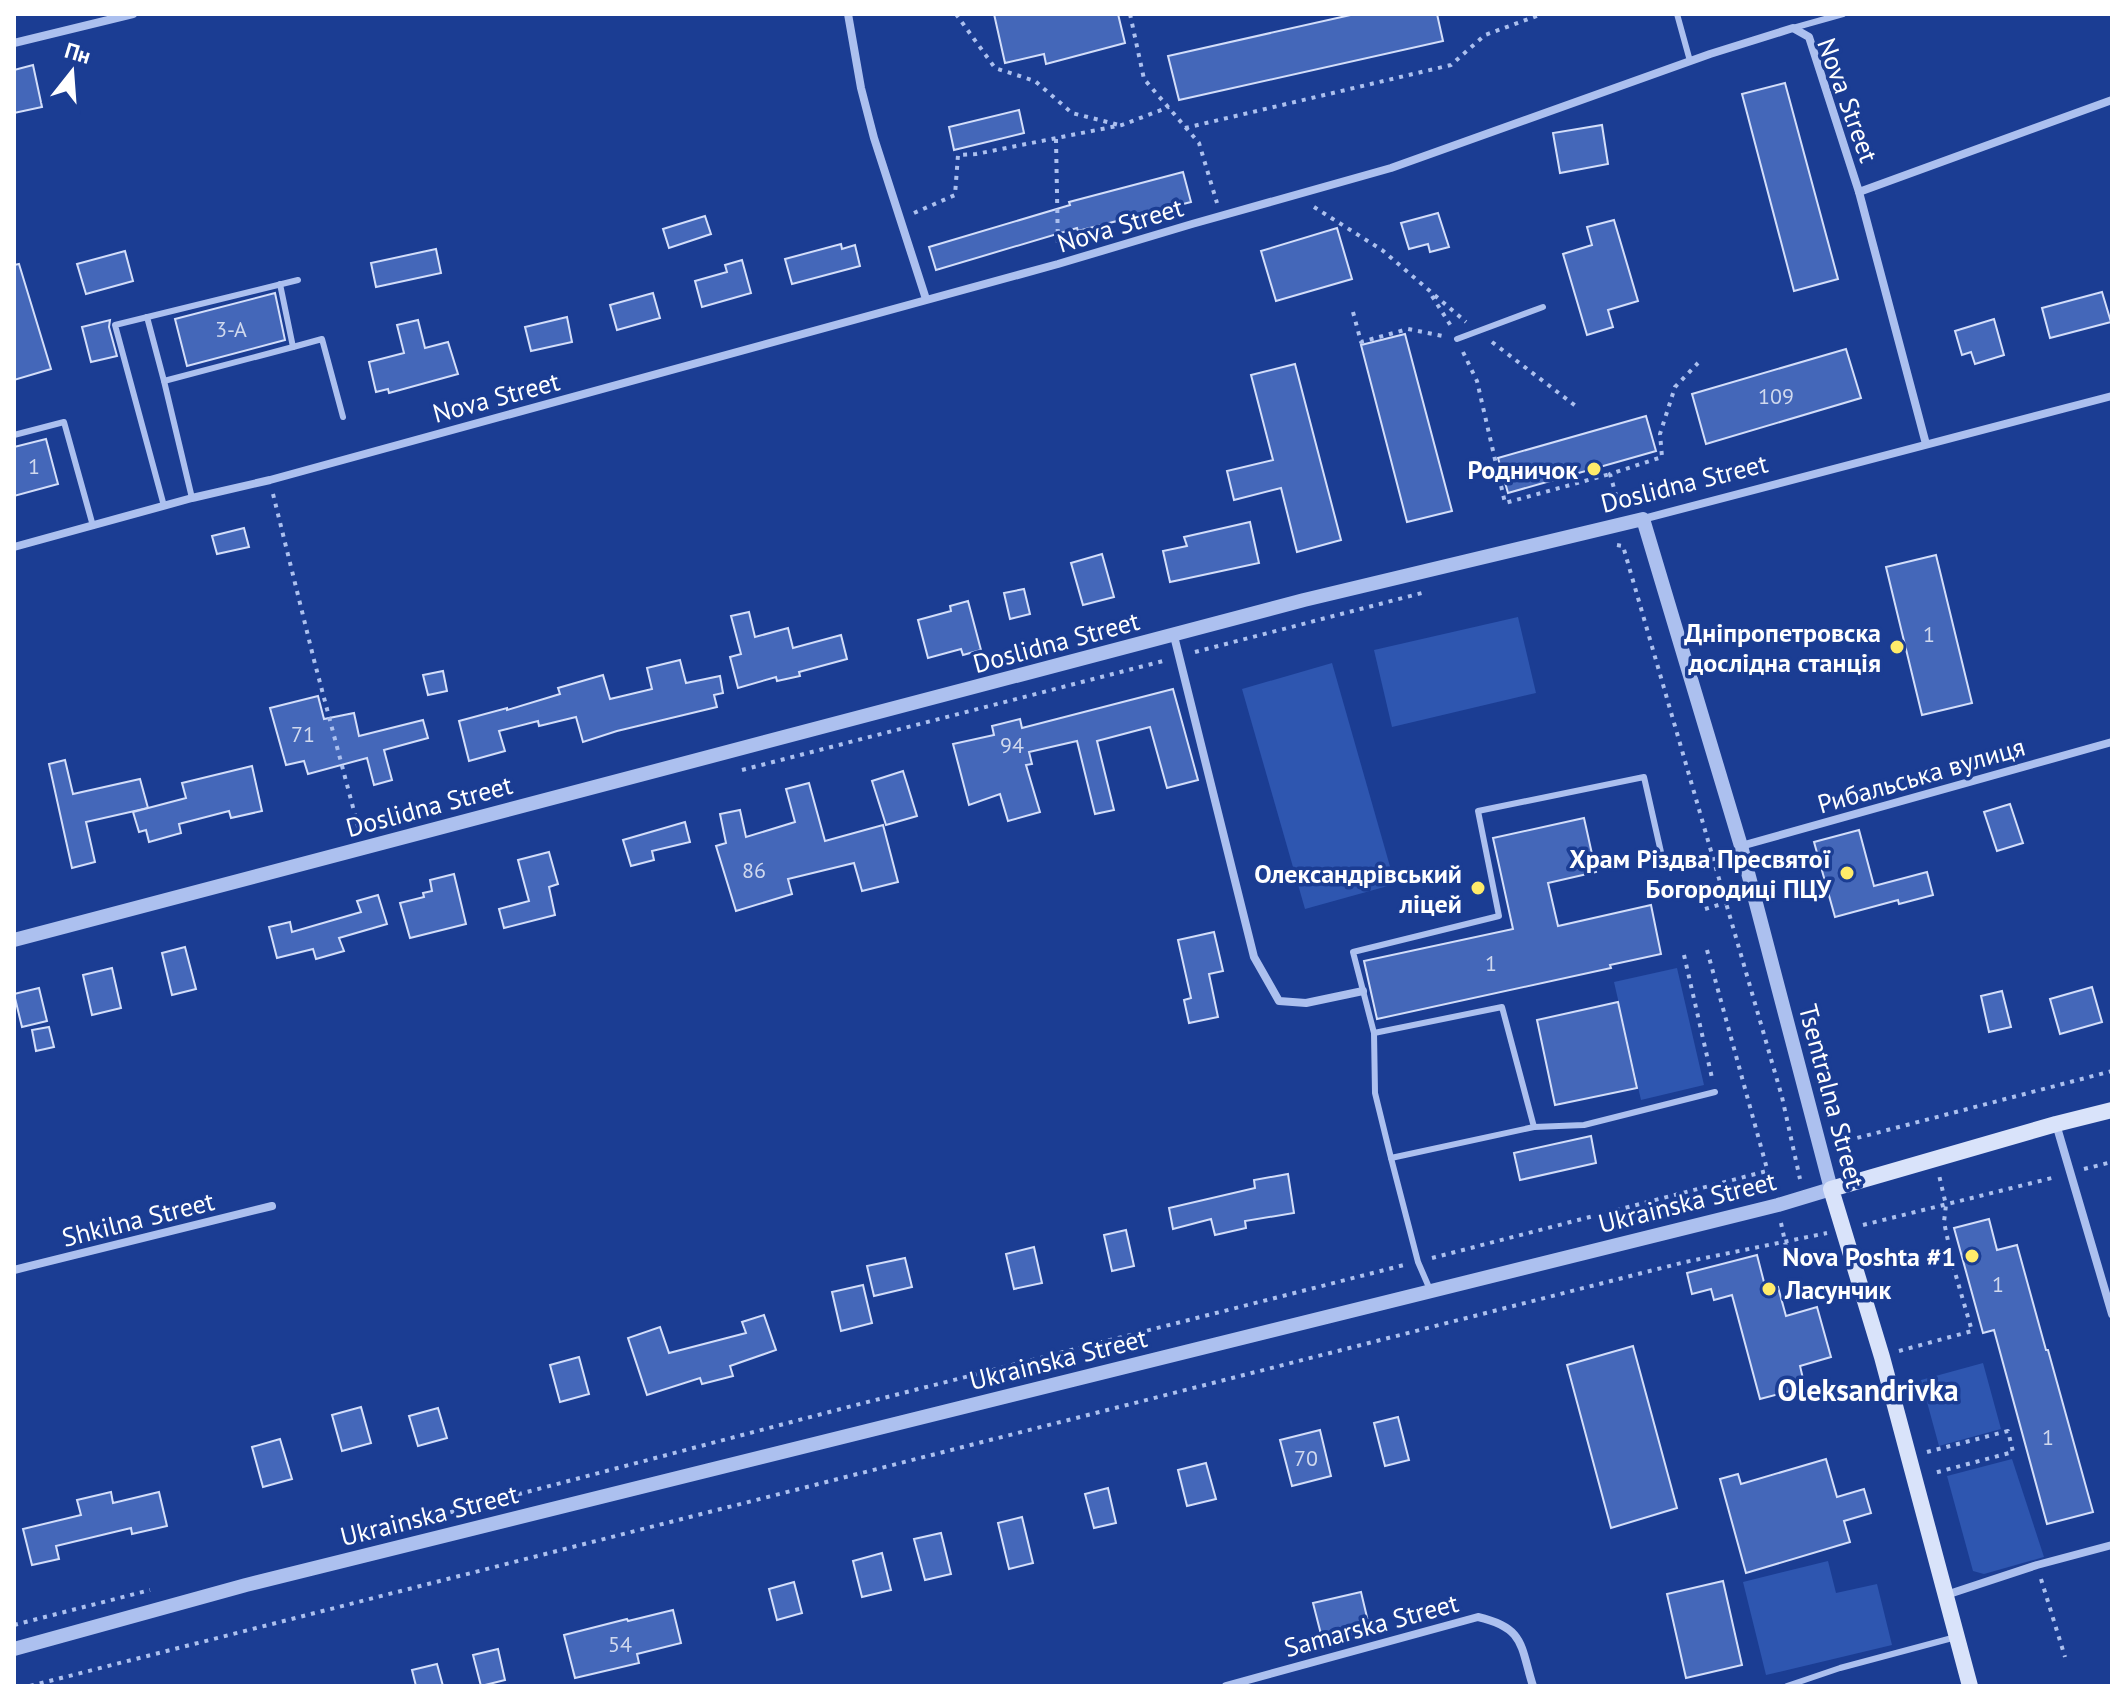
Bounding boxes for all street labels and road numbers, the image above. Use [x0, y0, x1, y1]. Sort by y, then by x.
street label: Nova Street [1810, 33, 1886, 167]
street label: Nova Street [1053, 190, 1187, 260]
street label: Nova Street [429, 364, 563, 430]
street label: Doslidna Street [1597, 446, 1771, 520]
street label: Doslidna Street [969, 604, 1143, 680]
street label: Рибальська вулиця [1813, 730, 2029, 820]
street label: Doslidna Street [342, 768, 516, 844]
street label: Tsentralna Street [1792, 1001, 1872, 1192]
street label: Ukrainska Street [1595, 1164, 1779, 1240]
street label: Shkilna Street [59, 1184, 218, 1254]
street label: Ukrainska Street [966, 1321, 1150, 1397]
street label: Ukrainska Street [337, 1477, 521, 1553]
street label: Samarska Street [1280, 1586, 1462, 1664]

